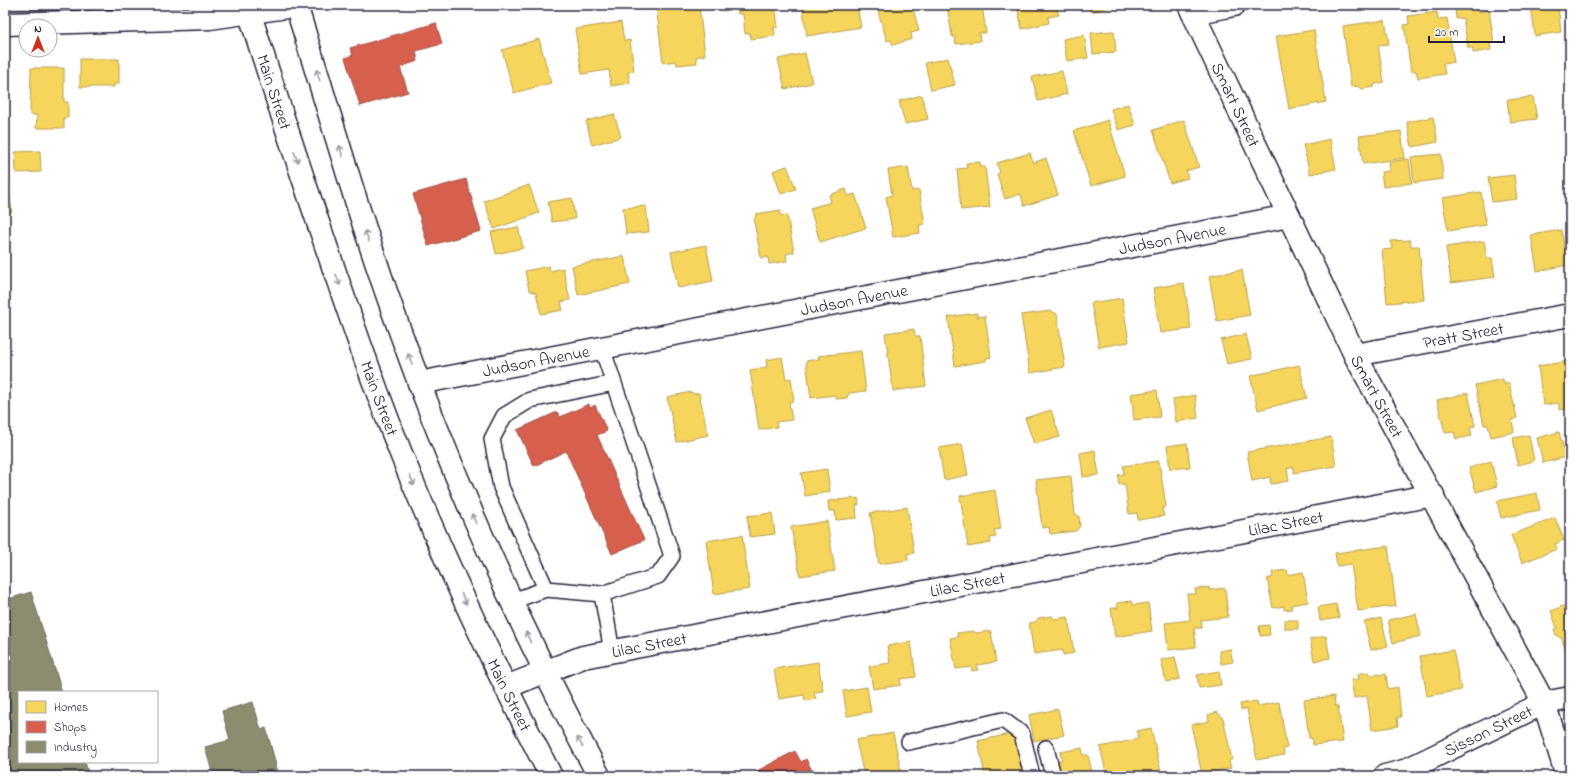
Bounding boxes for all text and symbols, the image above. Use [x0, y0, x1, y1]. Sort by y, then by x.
north arrow [18, 18, 58, 58]
scale bar [1429, 18, 1504, 44]
text: N [34, 21, 42, 37]
text: 20 m [1435, 24, 1458, 42]
street label: Main Street [249, 51, 297, 133]
street label: Smart Street [1204, 58, 1266, 152]
one-way arrow [314, 69, 321, 82]
one-way arrow [337, 144, 344, 157]
one-way arrow [292, 151, 300, 163]
street label: Judson Avenue [1117, 217, 1229, 262]
one-way arrow [363, 230, 371, 242]
one-way arrow [334, 274, 342, 286]
street label: Judson Avenue [799, 278, 910, 323]
street label: Pratt Street [1421, 317, 1506, 356]
street label: Judson Avenue [480, 339, 592, 385]
street label: Smart Street [1343, 351, 1409, 443]
one-way arrow [406, 352, 413, 365]
street label: Main Street [353, 358, 404, 440]
one-way arrow [409, 474, 416, 486]
street label: Lilac Street [1246, 505, 1326, 544]
one-way arrow [470, 513, 477, 525]
street label: Lilac Street [928, 566, 1008, 605]
one-way arrow [461, 593, 468, 605]
street label: Lilac Street [610, 626, 689, 665]
one-way arrow [524, 631, 531, 643]
street label: Main Street [480, 655, 537, 736]
legend [18, 691, 158, 763]
text: Homes [54, 699, 88, 717]
street label: Sisson Street [1440, 699, 1537, 764]
text: Shops [54, 719, 86, 737]
one-way arrow [576, 736, 584, 748]
text: Industry [54, 739, 97, 758]

